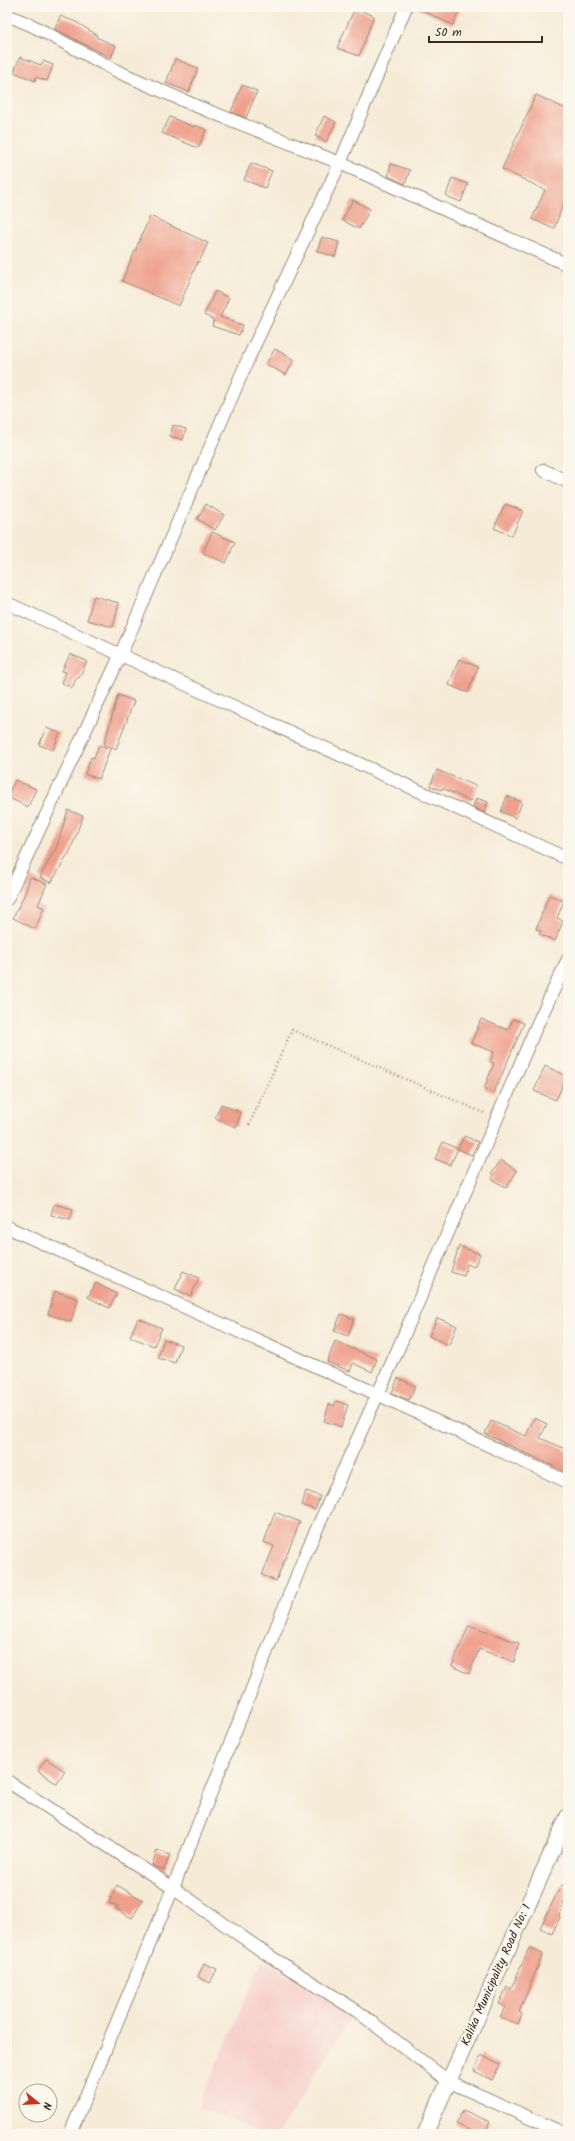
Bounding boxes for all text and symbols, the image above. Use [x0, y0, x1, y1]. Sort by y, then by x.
scale bar [429, 18, 542, 44]
text: 50 m [435, 23, 462, 42]
street label: Kalika Municipality Road No: 1 [456, 1901, 536, 2049]
north arrow [18, 2083, 58, 2123]
text: N [37, 2100, 56, 2112]

